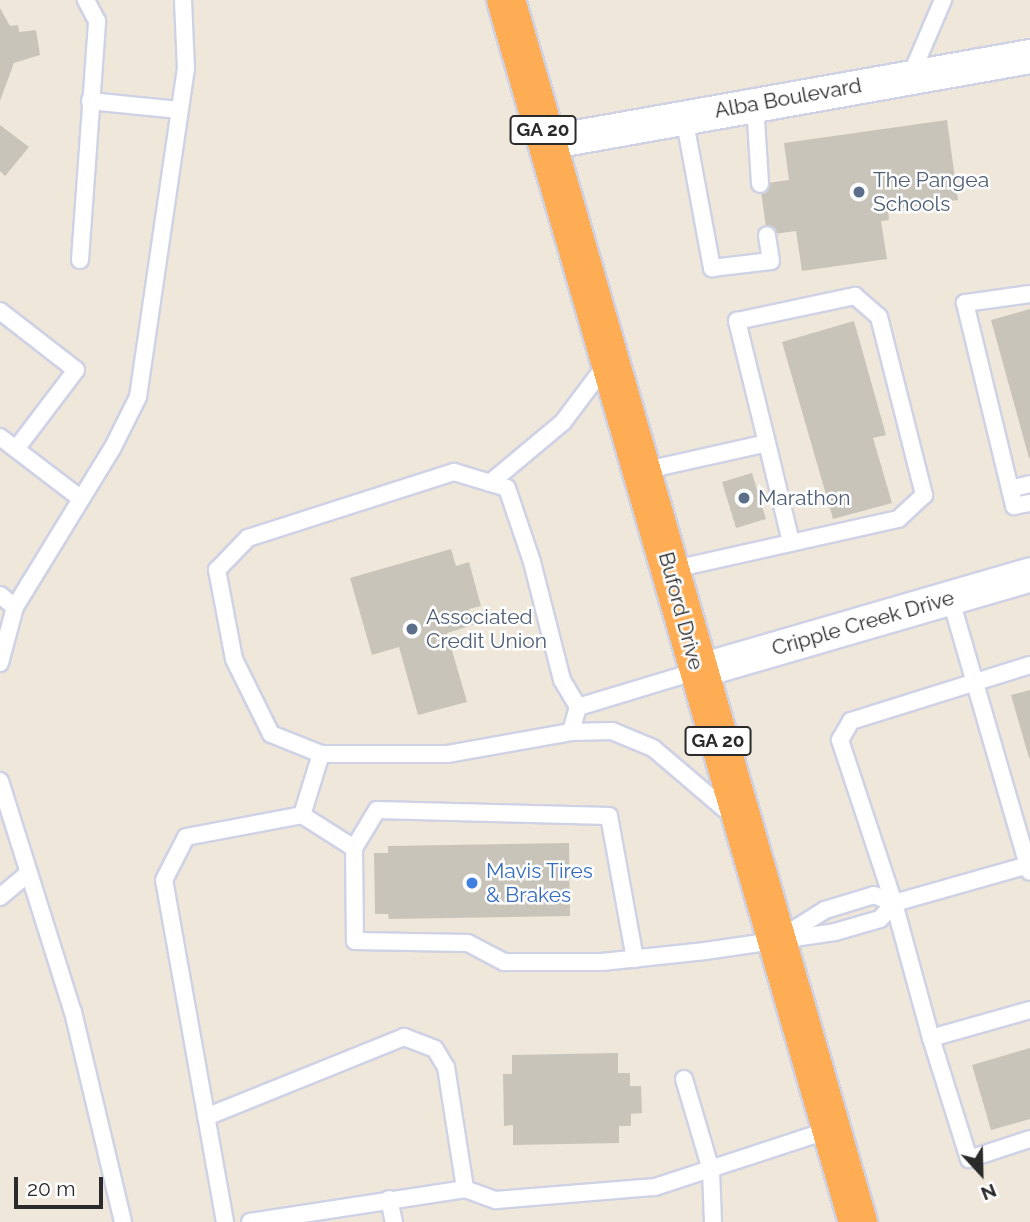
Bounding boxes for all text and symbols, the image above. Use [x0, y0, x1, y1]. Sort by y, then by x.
street label: Alba Boulevard [713, 73, 863, 123]
road number: GA 20 [508, 114, 578, 146]
place label: The Pangea Schools [873, 167, 989, 217]
marker: The Pangea Schools [851, 184, 867, 200]
place label: Marathon [758, 485, 850, 511]
marker: Marathon [736, 490, 752, 506]
street label: Buford Drive [653, 549, 709, 673]
street label: Cripple Creek Drive [769, 585, 957, 661]
place label: Associated Credit Union [426, 604, 547, 654]
marker: Associated Credit Union [404, 621, 420, 637]
road number: GA 20 [683, 726, 753, 756]
place label: Mavis Tires & Brakes [486, 858, 594, 908]
marker: Mavis Tires & Brakes [464, 875, 480, 891]
north arrow [946, 1138, 1016, 1208]
scale bar [18, 1162, 107, 1206]
text: 20 m [27, 1176, 75, 1201]
text: N [978, 1180, 1000, 1205]

